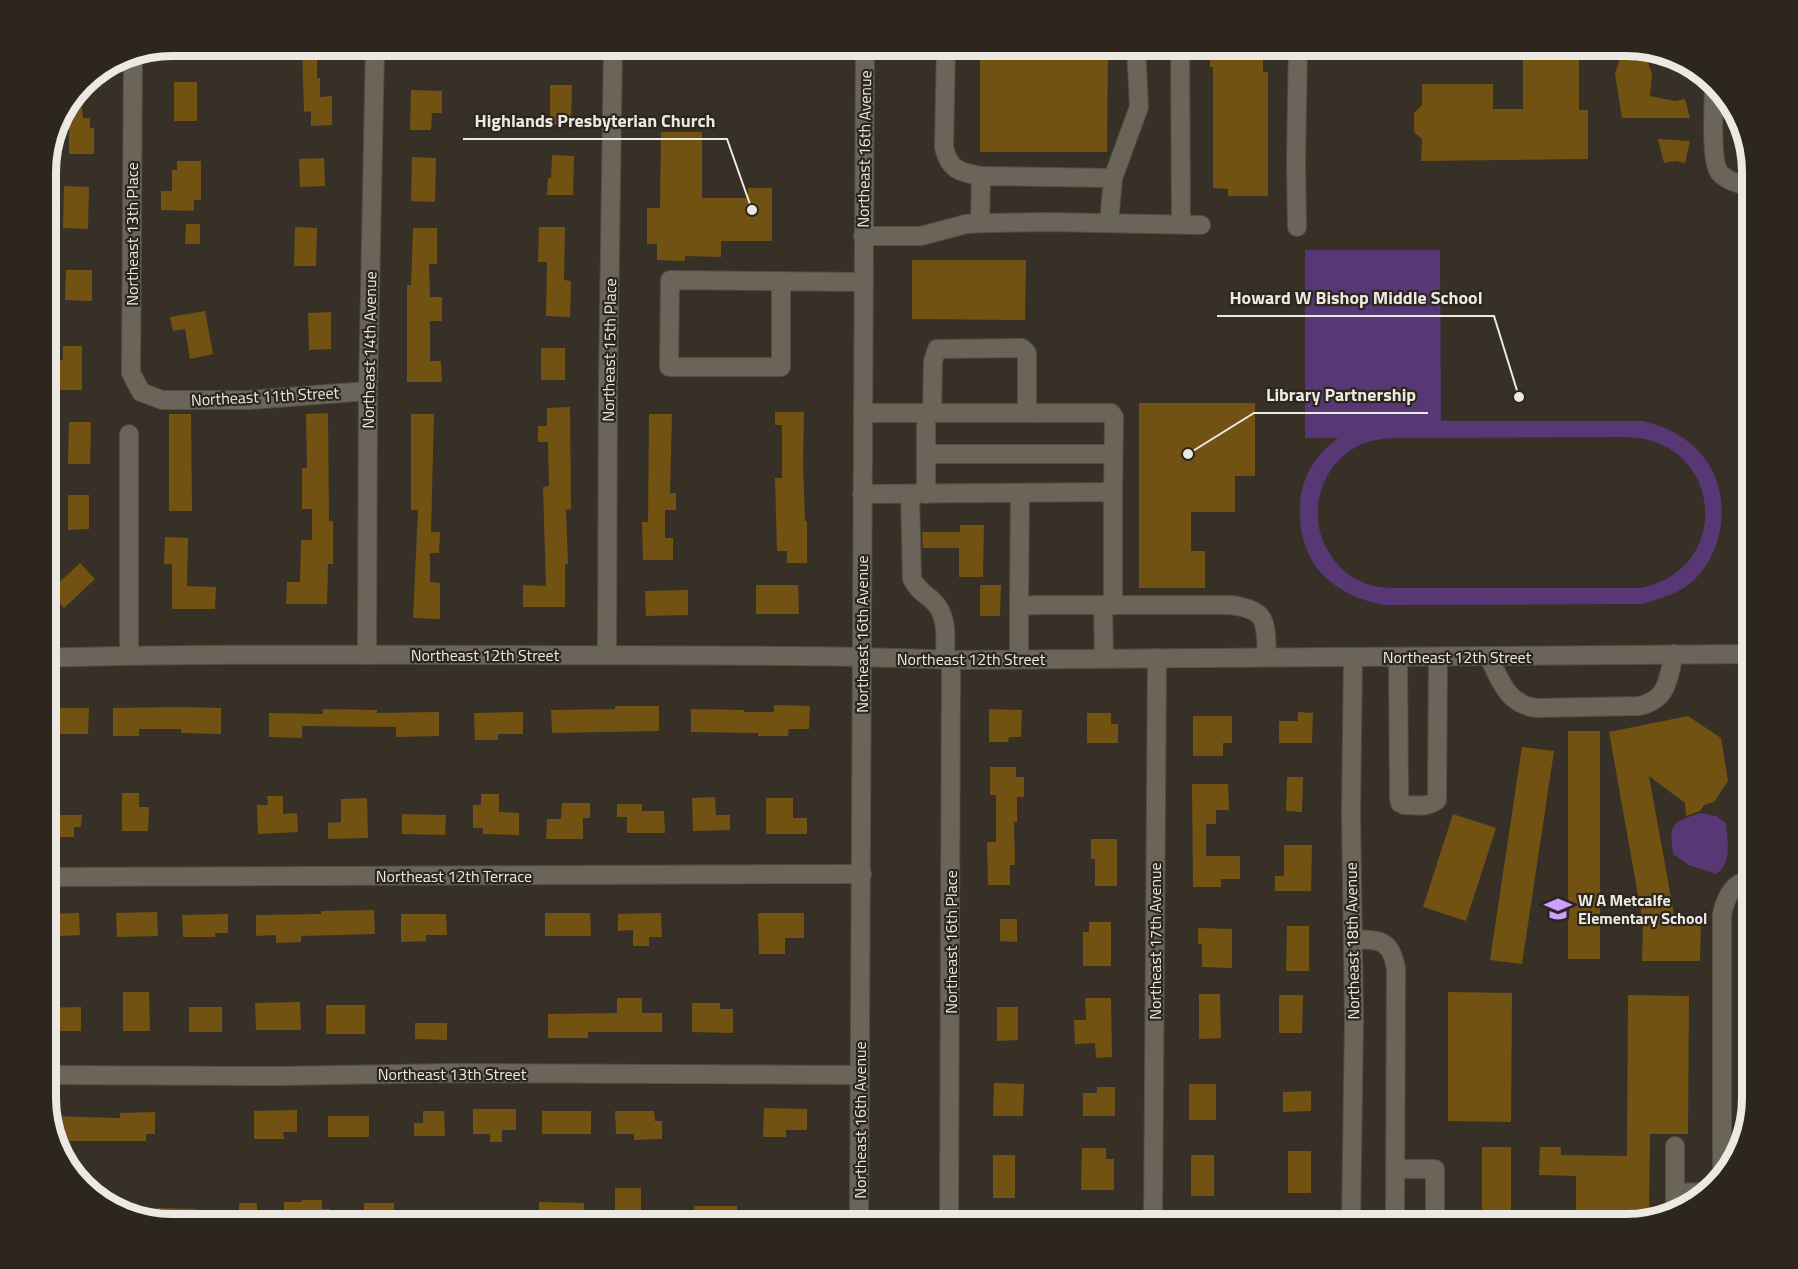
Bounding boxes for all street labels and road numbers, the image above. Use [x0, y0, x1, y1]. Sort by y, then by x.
street label: Northeast 16th Avenue [851, 70, 877, 228]
street label: Northeast 13th Place [120, 162, 144, 306]
street label: Northeast 14th Avenue [356, 271, 382, 429]
street label: Northeast 15th Place [596, 278, 622, 422]
street label: Northeast 11th Street [190, 380, 340, 412]
street label: Northeast 16th Avenue [850, 555, 874, 713]
street label: Northeast 12th Street [411, 643, 560, 667]
street label: Northeast 12th Street [1383, 645, 1532, 669]
street label: Northeast 12th Street [897, 647, 1046, 671]
street label: Northeast 17th Avenue [1143, 862, 1167, 1020]
street label: Northeast 18th Avenue [1339, 862, 1365, 1020]
street label: Northeast 12th Terrace [376, 864, 532, 888]
street label: Northeast 16th Place [939, 870, 963, 1014]
street label: Northeast 16th Avenue [848, 1041, 872, 1199]
street label: Northeast 13th Street [378, 1062, 527, 1086]

